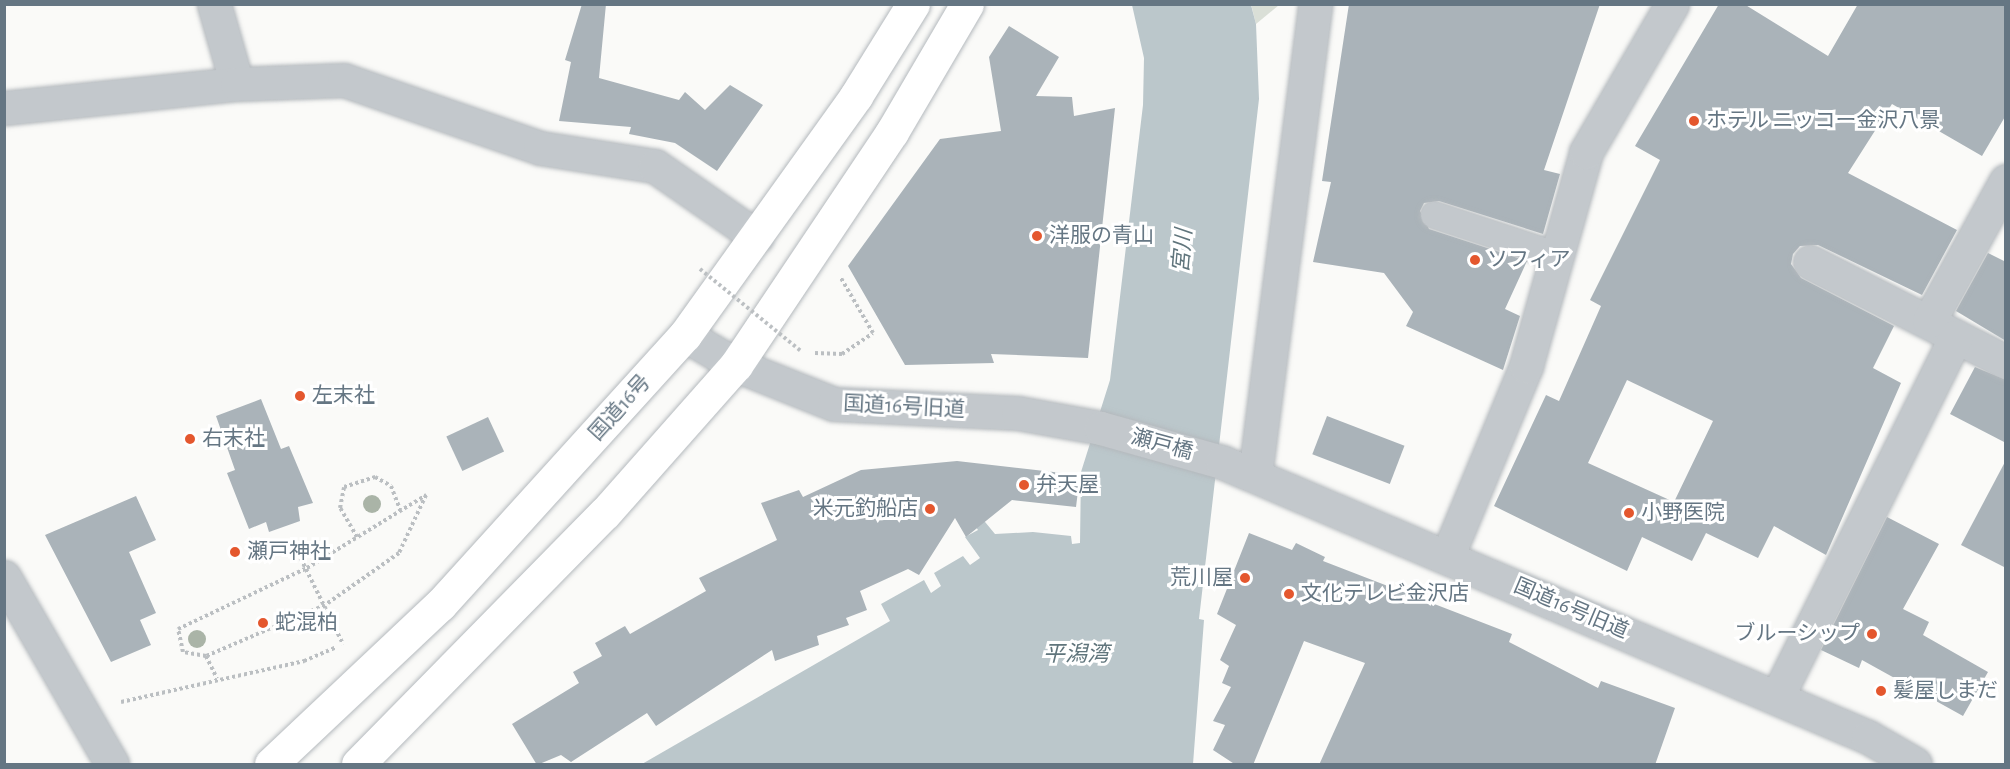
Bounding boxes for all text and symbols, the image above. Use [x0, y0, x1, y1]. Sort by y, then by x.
place label: ホテル ニッコー金沢八景 [1706, 108, 1940, 134]
marker: ホテル ニッコー金沢八景 [1687, 114, 1701, 128]
place label: 洋服の青山 [1049, 223, 1154, 249]
water label: 宮川 [1168, 228, 1198, 274]
marker: 洋服の青山 [1030, 229, 1044, 243]
place label: ソフィア [1487, 247, 1571, 273]
marker: ソフィア [1468, 253, 1482, 267]
street label: 国道16号 [584, 370, 656, 446]
place label: 左末社 [312, 383, 375, 409]
marker: 左末社 [293, 389, 307, 403]
street label: 国道16号旧道 [842, 391, 966, 423]
street label: 瀬戸橋 [1128, 425, 1196, 465]
place label: 右末社 [202, 426, 265, 452]
marker: 右末社 [183, 432, 197, 446]
place label: 弁天屋 [1036, 472, 1099, 498]
marker: 弁天屋 [1017, 478, 1031, 492]
place label: 米元釣船店 [813, 496, 918, 522]
place label: 小野医院 [1641, 500, 1725, 526]
marker: 米元釣船店 [923, 502, 937, 516]
marker: 小野医院 [1622, 506, 1636, 520]
place label: 瀬戸神社 [247, 539, 331, 565]
marker: 瀬戸神社 [228, 545, 242, 559]
place label: 荒川屋 [1170, 565, 1233, 591]
marker: 荒川屋 [1238, 571, 1252, 585]
street label: 国道16号旧道 [1510, 574, 1632, 644]
place label: 文化テレビ金沢店 [1301, 581, 1469, 607]
marker: 文化テレビ金沢店 [1282, 587, 1296, 601]
place label: 蛇混柏 [275, 610, 338, 636]
marker: 蛇混柏 [256, 616, 270, 630]
place label: ブルーシップ [1734, 621, 1860, 647]
marker: ブルーシップ [1865, 627, 1879, 641]
water label: 平潟湾 [1043, 642, 1109, 668]
place label: 髪屋しまだ [1893, 678, 1998, 704]
marker: 髪屋しまだ [1874, 684, 1888, 698]

